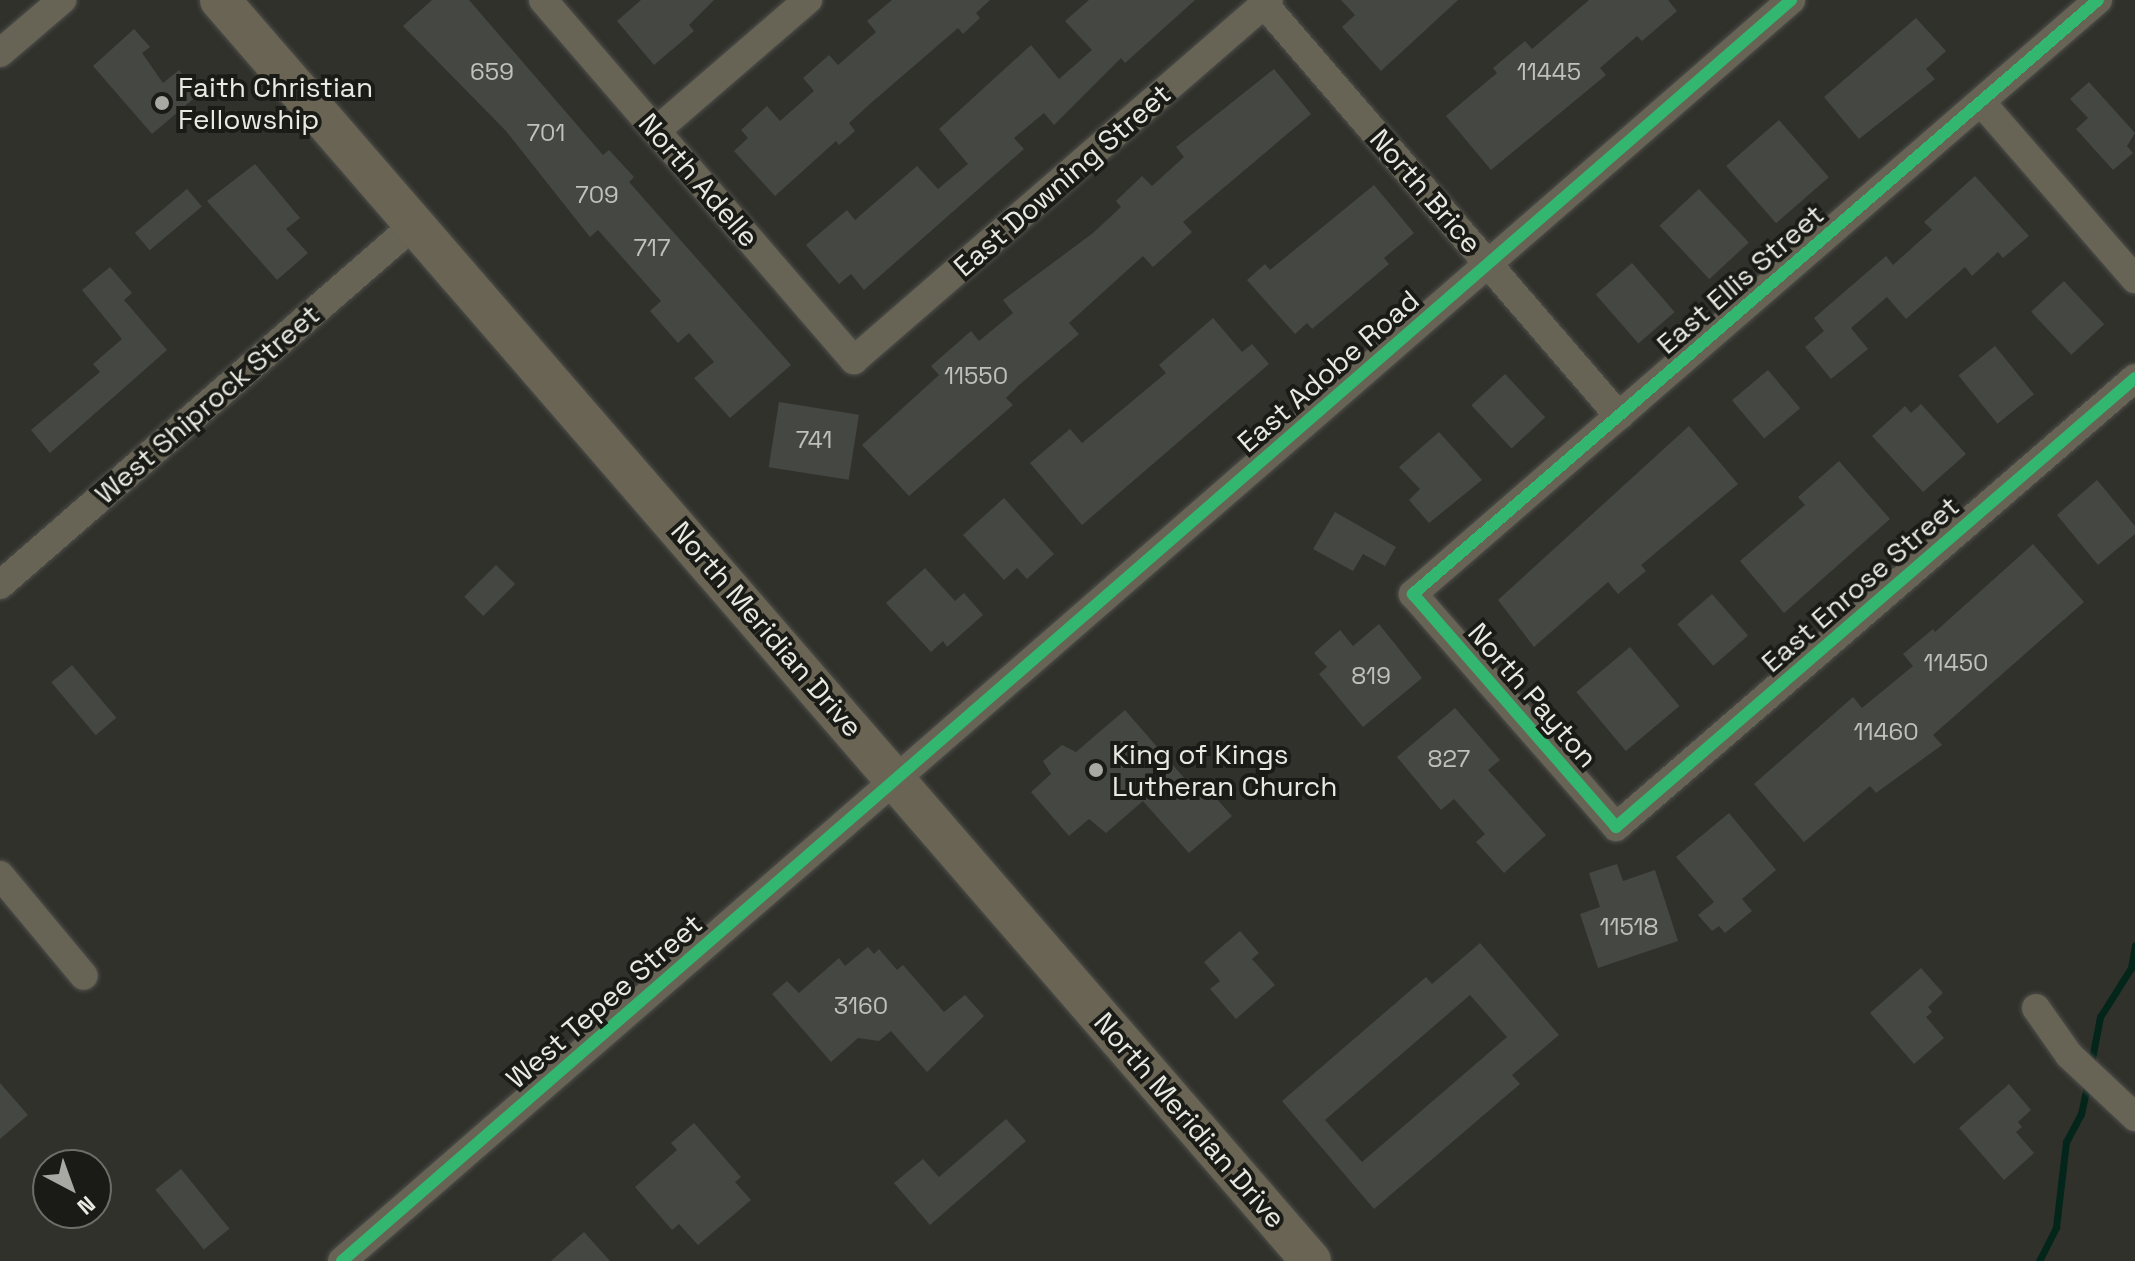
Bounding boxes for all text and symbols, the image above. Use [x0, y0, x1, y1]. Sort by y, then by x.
house number: 659 [470, 58, 514, 86]
house number: 11445 [1517, 58, 1581, 86]
place label: Faith Christian Fellowship [178, 70, 373, 136]
street label: East Downing Street [947, 77, 1177, 283]
marker: Faith Christian Fellowship [153, 94, 171, 112]
street label: North Adelle [632, 106, 766, 254]
house number: 701 [527, 119, 565, 147]
street label: North Brice [1363, 122, 1489, 260]
house number: 709 [575, 181, 619, 209]
street label: East Ellis Street [1650, 197, 1830, 361]
house number: 717 [634, 234, 670, 262]
street label: East Adobe Road [1230, 283, 1426, 459]
street label: West Shiprock Street [88, 297, 326, 511]
house number: 11550 [944, 362, 1008, 390]
house number: 741 [796, 426, 832, 454]
street label: East Enrose Street [1754, 489, 1966, 679]
street label: North Meridian Drive [664, 514, 870, 744]
street label: North Payton [1461, 616, 1605, 774]
house number: 11450 [1924, 649, 1988, 677]
house number: 819 [1351, 662, 1391, 690]
house number: 11460 [1853, 718, 1919, 746]
place label: King of Kings Lutheran Church [1112, 737, 1337, 803]
house number: 827 [1428, 745, 1470, 773]
marker: King of Kings Lutheran Church [1087, 761, 1105, 779]
street label: West Tepee Street [499, 907, 709, 1095]
house number: 11518 [1599, 913, 1659, 941]
house number: 3160 [834, 992, 888, 1020]
street label: North Meridian Drive [1087, 1005, 1293, 1235]
north arrow [32, 1149, 112, 1229]
text: N [72, 1190, 101, 1221]

